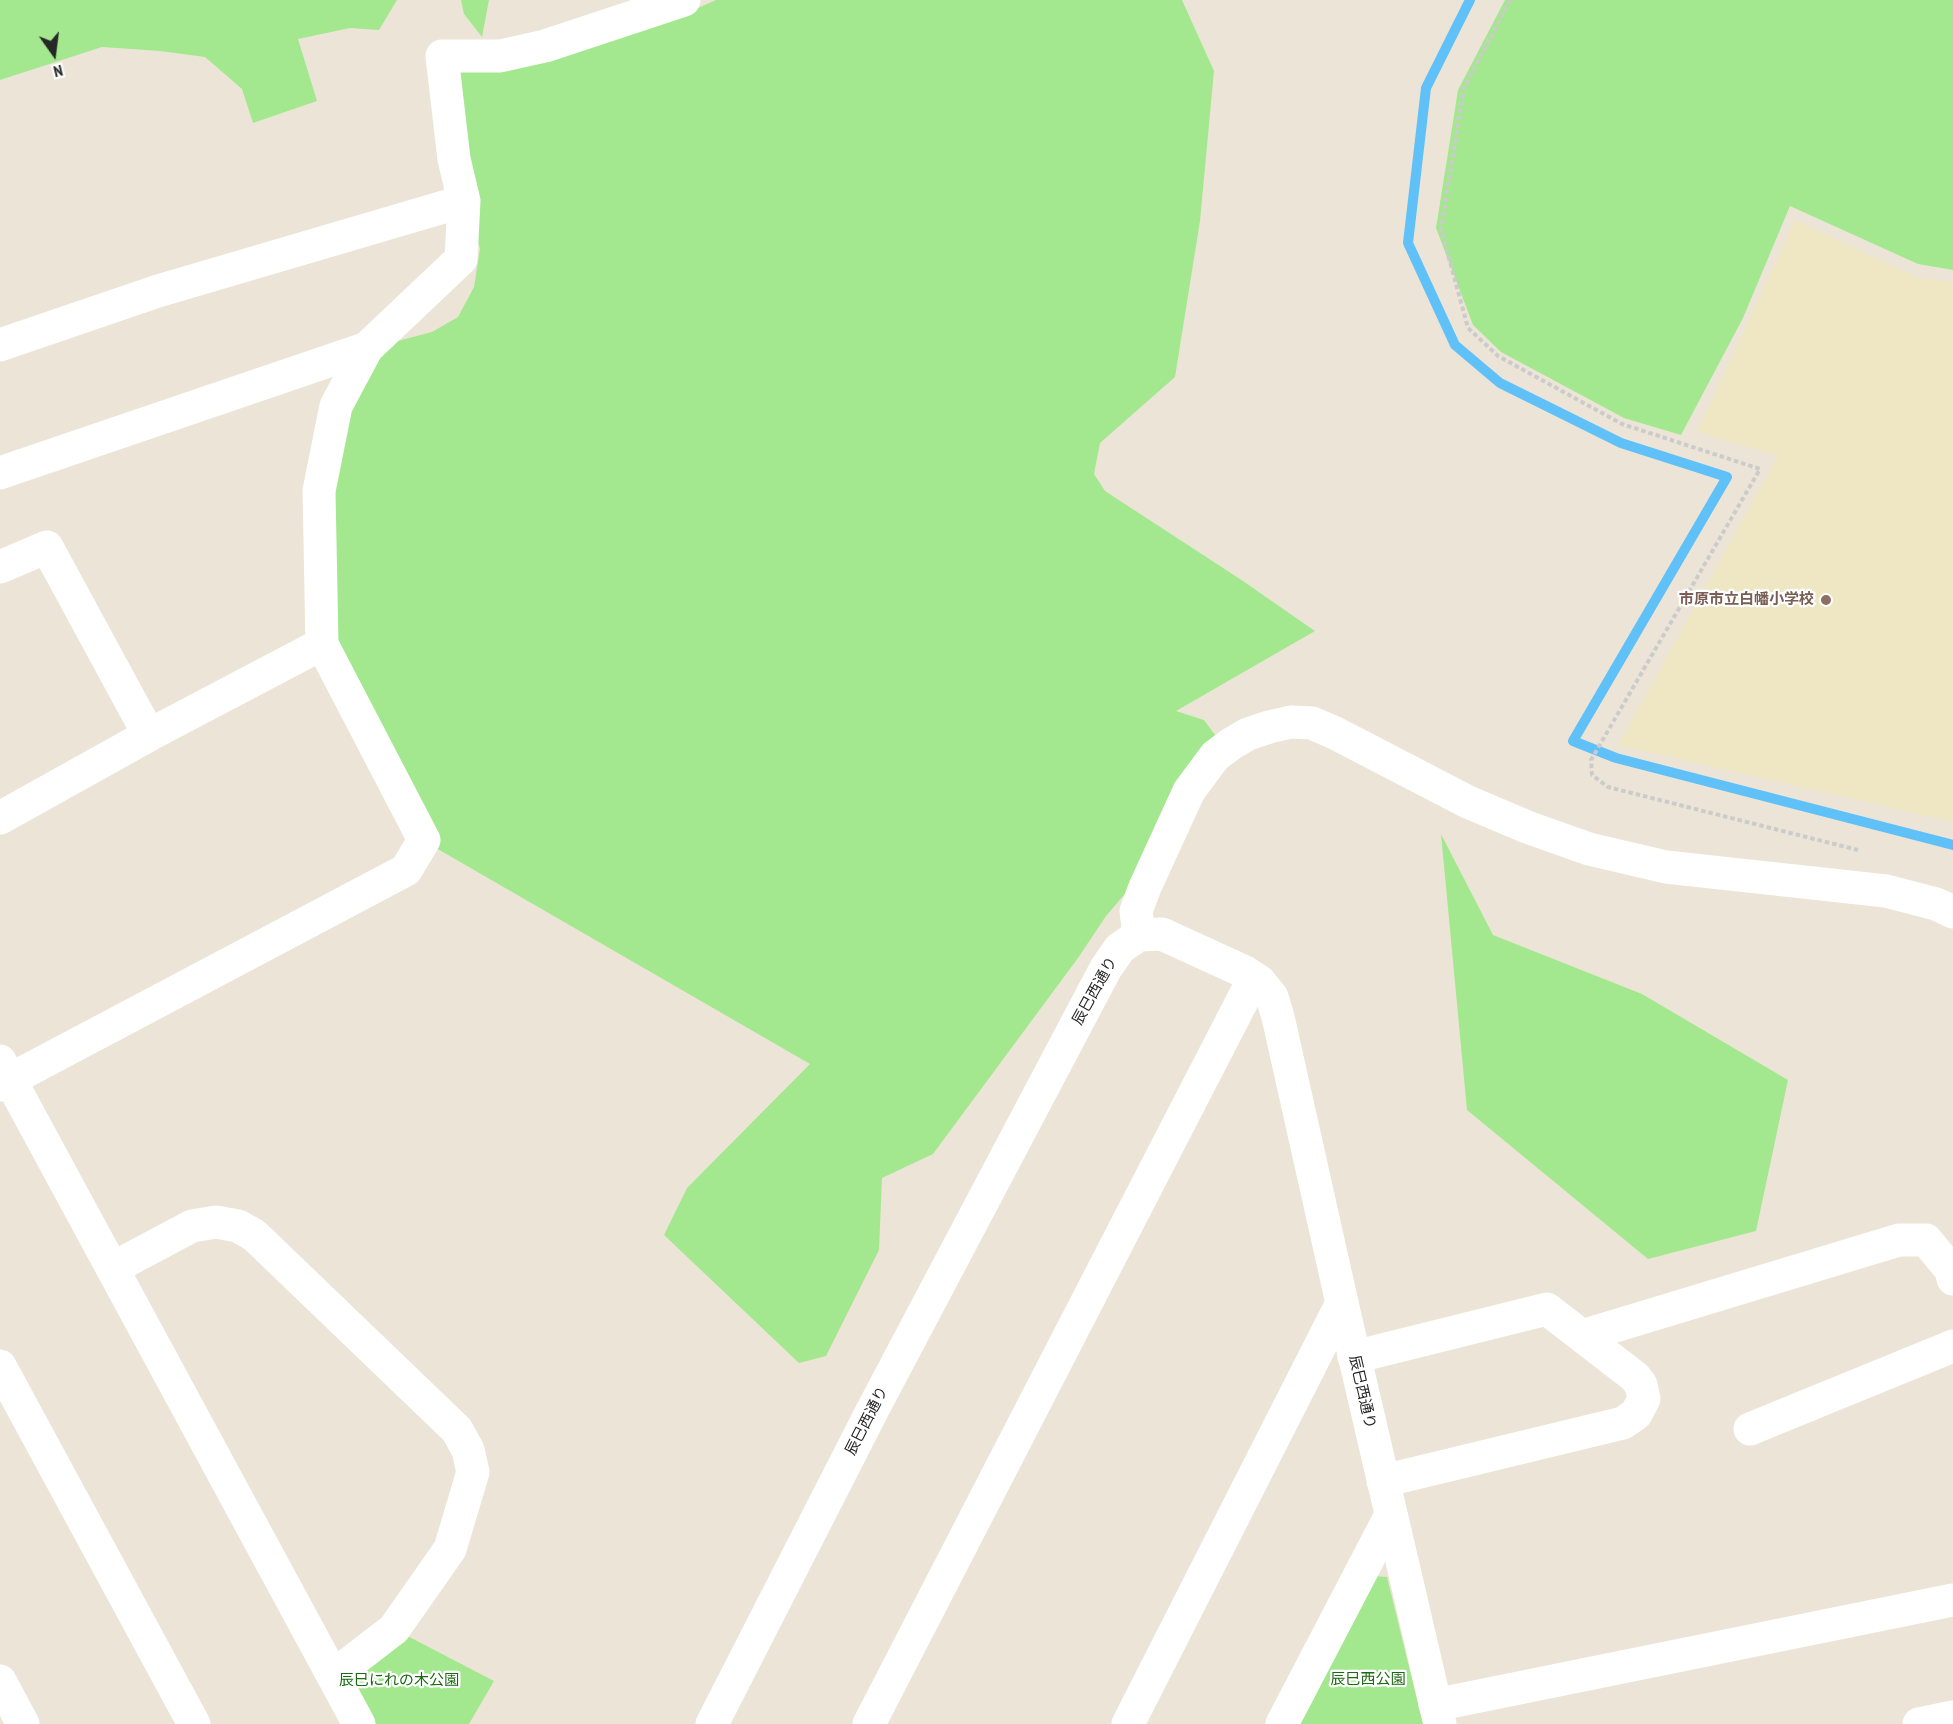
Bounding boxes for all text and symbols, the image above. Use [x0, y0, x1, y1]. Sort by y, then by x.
north arrow [24, 24, 84, 84]
text: N [52, 61, 65, 82]
place label: 市原市立白幡小学校 [1679, 591, 1814, 609]
marker: 市原市立白幡小学校 [1819, 593, 1833, 607]
street label: 辰巳西通り [1069, 954, 1121, 1028]
street label: 辰巳西通り [1345, 1353, 1379, 1431]
street label: 辰巳西通り [842, 1384, 892, 1458]
park label: 辰巳西公園 [1331, 1671, 1405, 1689]
park label: 辰巳にれの木公園 [339, 1672, 459, 1690]

